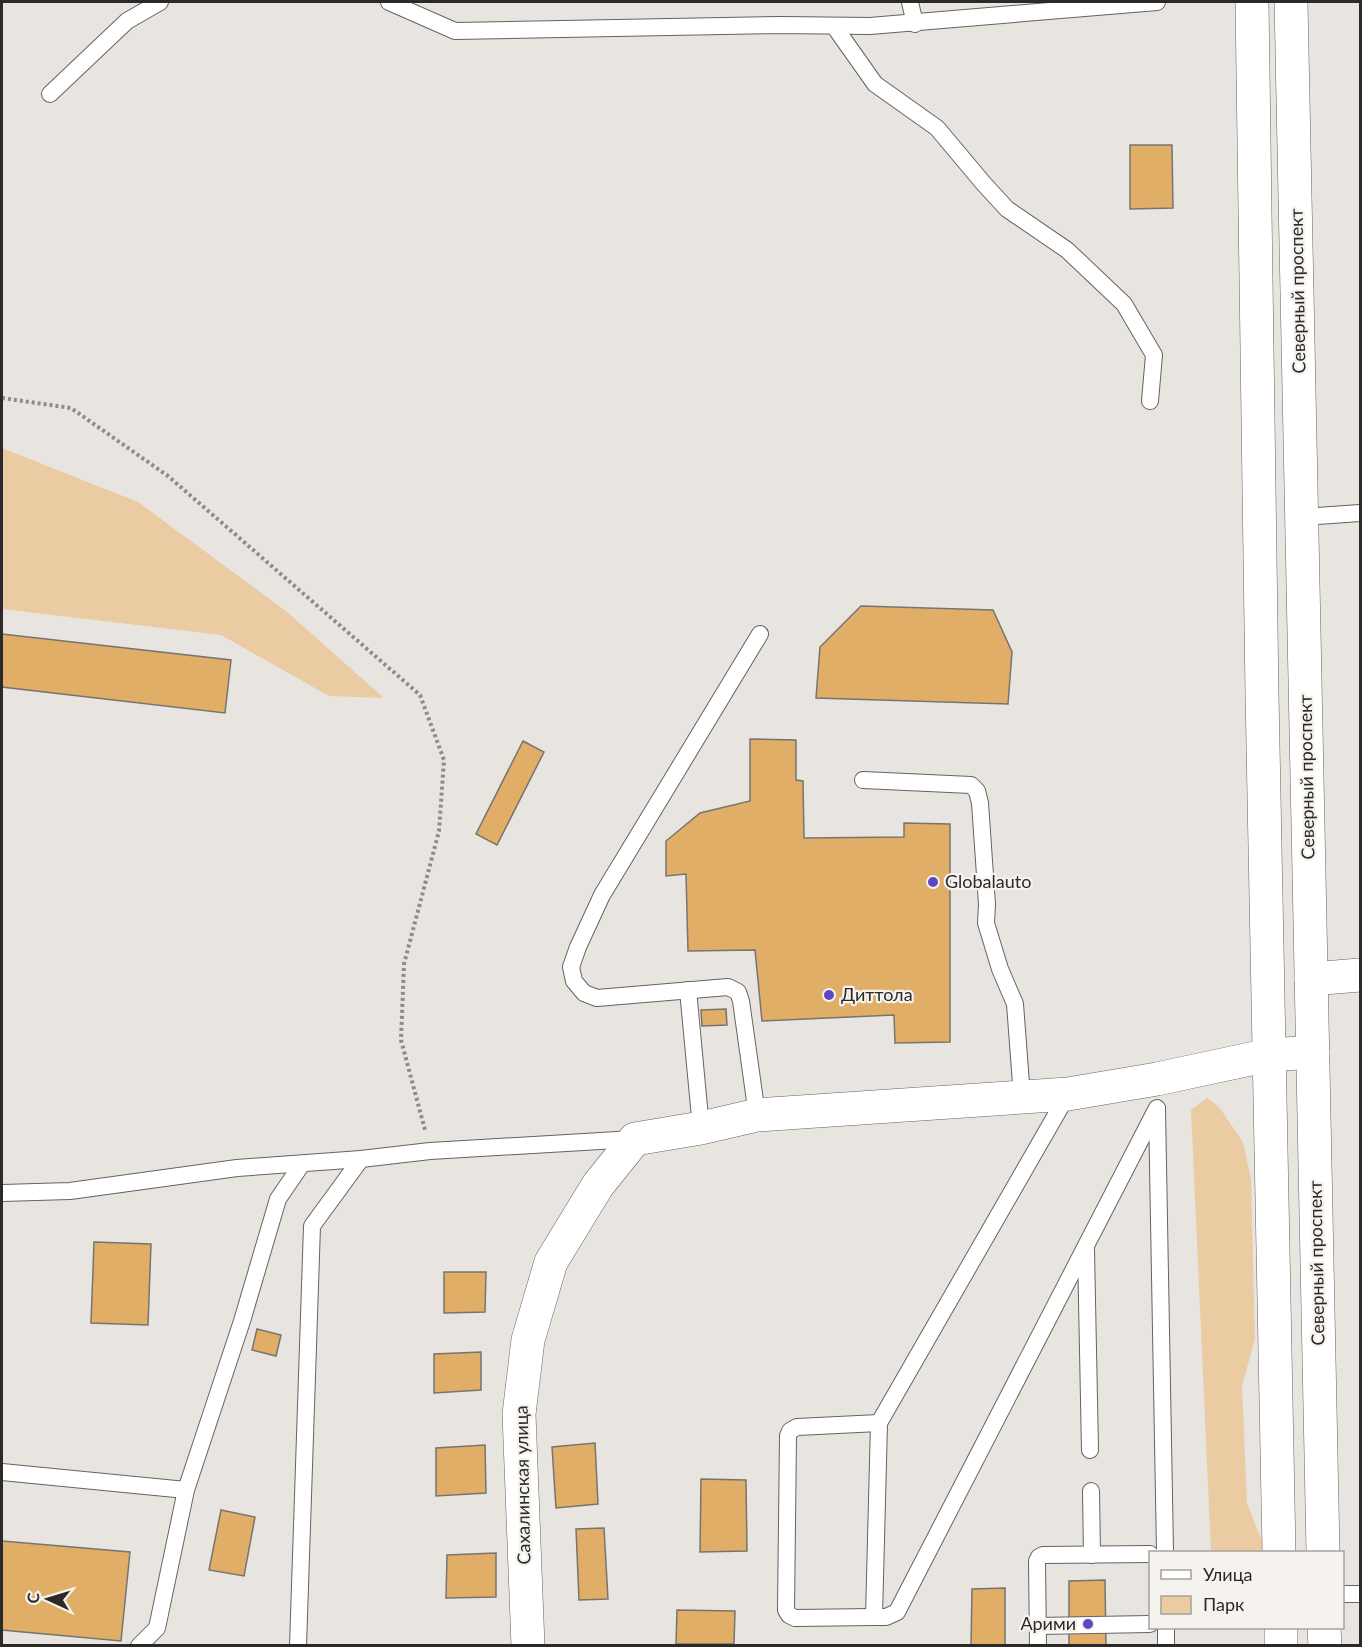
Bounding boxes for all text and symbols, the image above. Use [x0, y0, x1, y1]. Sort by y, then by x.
street label: Северный проспект [1285, 208, 1309, 374]
street label: Северный проспект [1294, 694, 1318, 860]
place label: Globalauto [945, 870, 1031, 892]
marker: Globalauto [926, 875, 940, 889]
place label: Диттола [841, 983, 913, 1005]
marker: Диттола [822, 988, 836, 1002]
street label: Северный проспект [1304, 1180, 1328, 1346]
street label: Сахалинская улица [510, 1405, 534, 1565]
legend [1149, 1551, 1344, 1629]
text: Улица [1203, 1563, 1253, 1585]
north arrow [18, 1569, 78, 1629]
text: С [23, 1592, 42, 1604]
text: Парк [1203, 1593, 1245, 1615]
place label: Арими [1020, 1612, 1076, 1634]
marker: Арими [1081, 1617, 1095, 1631]

